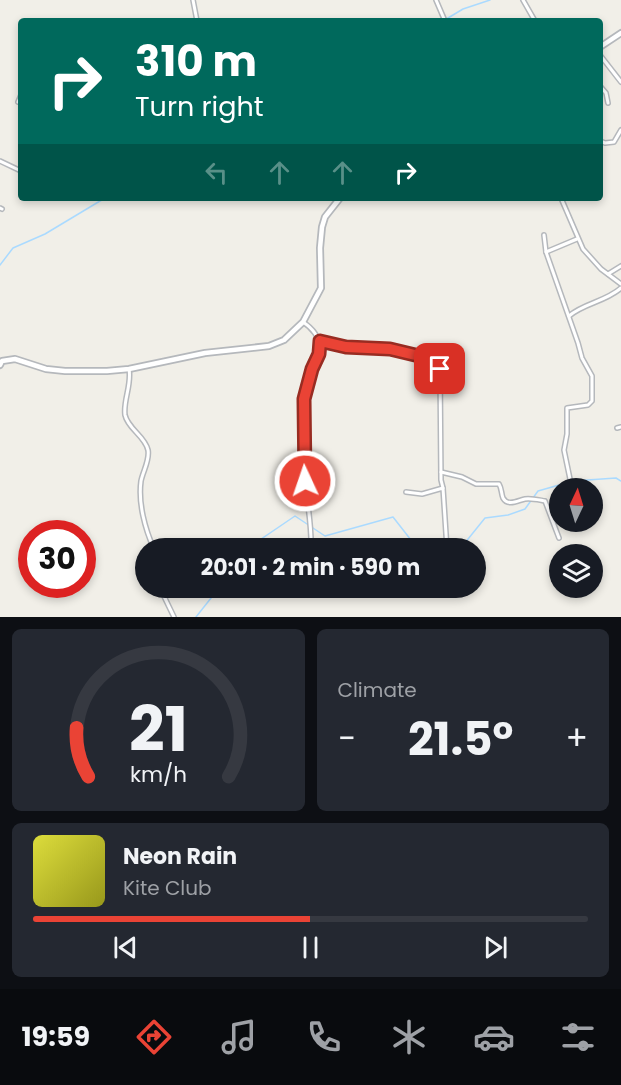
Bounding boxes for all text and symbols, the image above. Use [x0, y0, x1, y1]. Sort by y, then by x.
text: 310 m [135, 32, 257, 91]
icon: right [36, 42, 114, 120]
text: Turn right [135, 88, 264, 125]
icon: left [200, 156, 233, 189]
icon: ahead [263, 156, 296, 189]
icon: ahead [326, 156, 359, 189]
icon: right [389, 156, 422, 189]
pin [414, 343, 465, 394]
icon: arrive [423, 352, 456, 385]
position arrow [273, 449, 337, 513]
north arrow [549, 478, 603, 532]
map controls [549, 478, 603, 598]
speed limit sign: 30 [18, 520, 96, 598]
button: layers [549, 544, 603, 598]
text: 20:01 · 2 min · 590 m [201, 552, 420, 583]
text: Climate [338, 676, 417, 704]
text: 21 [129, 685, 188, 773]
text: 21.5° [408, 708, 513, 771]
text: − [338, 715, 356, 762]
text: + [565, 715, 588, 762]
text: km/h [130, 759, 187, 790]
text: Neon Rain [123, 841, 237, 872]
text: Kite Club [123, 874, 212, 902]
icon: previous [109, 931, 142, 964]
icon: pause [294, 931, 327, 964]
icon: next [479, 931, 512, 964]
icon: directions [133, 1016, 175, 1058]
icon: music [218, 1016, 260, 1058]
icon: phone [303, 1016, 345, 1058]
icon: climate [388, 1016, 430, 1058]
icon: car [473, 1016, 515, 1058]
icon: filters [557, 1016, 599, 1058]
text: 19:59 [21, 1018, 90, 1055]

